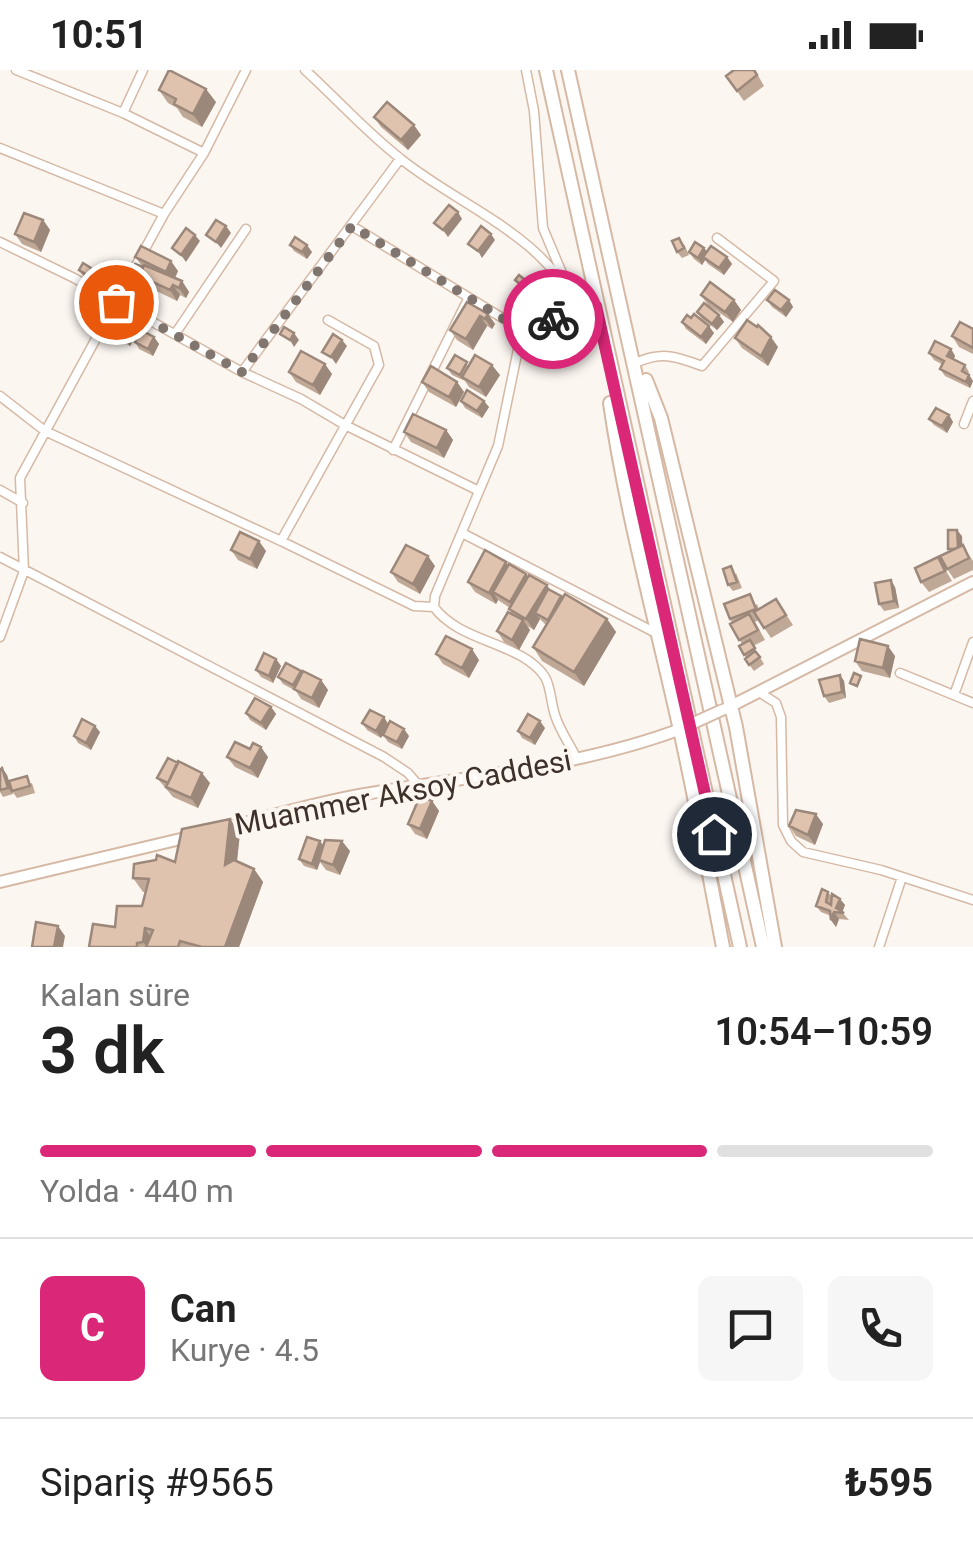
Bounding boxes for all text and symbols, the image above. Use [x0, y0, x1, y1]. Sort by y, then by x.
text: 10:51 [50, 13, 148, 57]
pin [74, 260, 159, 345]
courier [503, 269, 603, 369]
icon: bag [89, 275, 144, 330]
icon: bike [526, 292, 581, 347]
street label: Muammer Aksoy Caddesi [232, 742, 574, 842]
pin [672, 792, 757, 877]
icon: home [687, 807, 742, 862]
text: Kalan süre [40, 976, 190, 1014]
text: 10:54–10:59 [714, 1010, 933, 1054]
text: 3 dk [40, 1013, 164, 1089]
text: Yolda · 440 m [40, 1172, 234, 1210]
button: chat [698, 1276, 803, 1381]
button: phone [828, 1276, 933, 1381]
text: Can [170, 1287, 237, 1331]
text: C [80, 1306, 105, 1350]
text: Kurye · 4.5 [170, 1331, 319, 1369]
text: Sipariş #9565 [40, 1461, 274, 1505]
text: ₺595 [845, 1461, 933, 1505]

